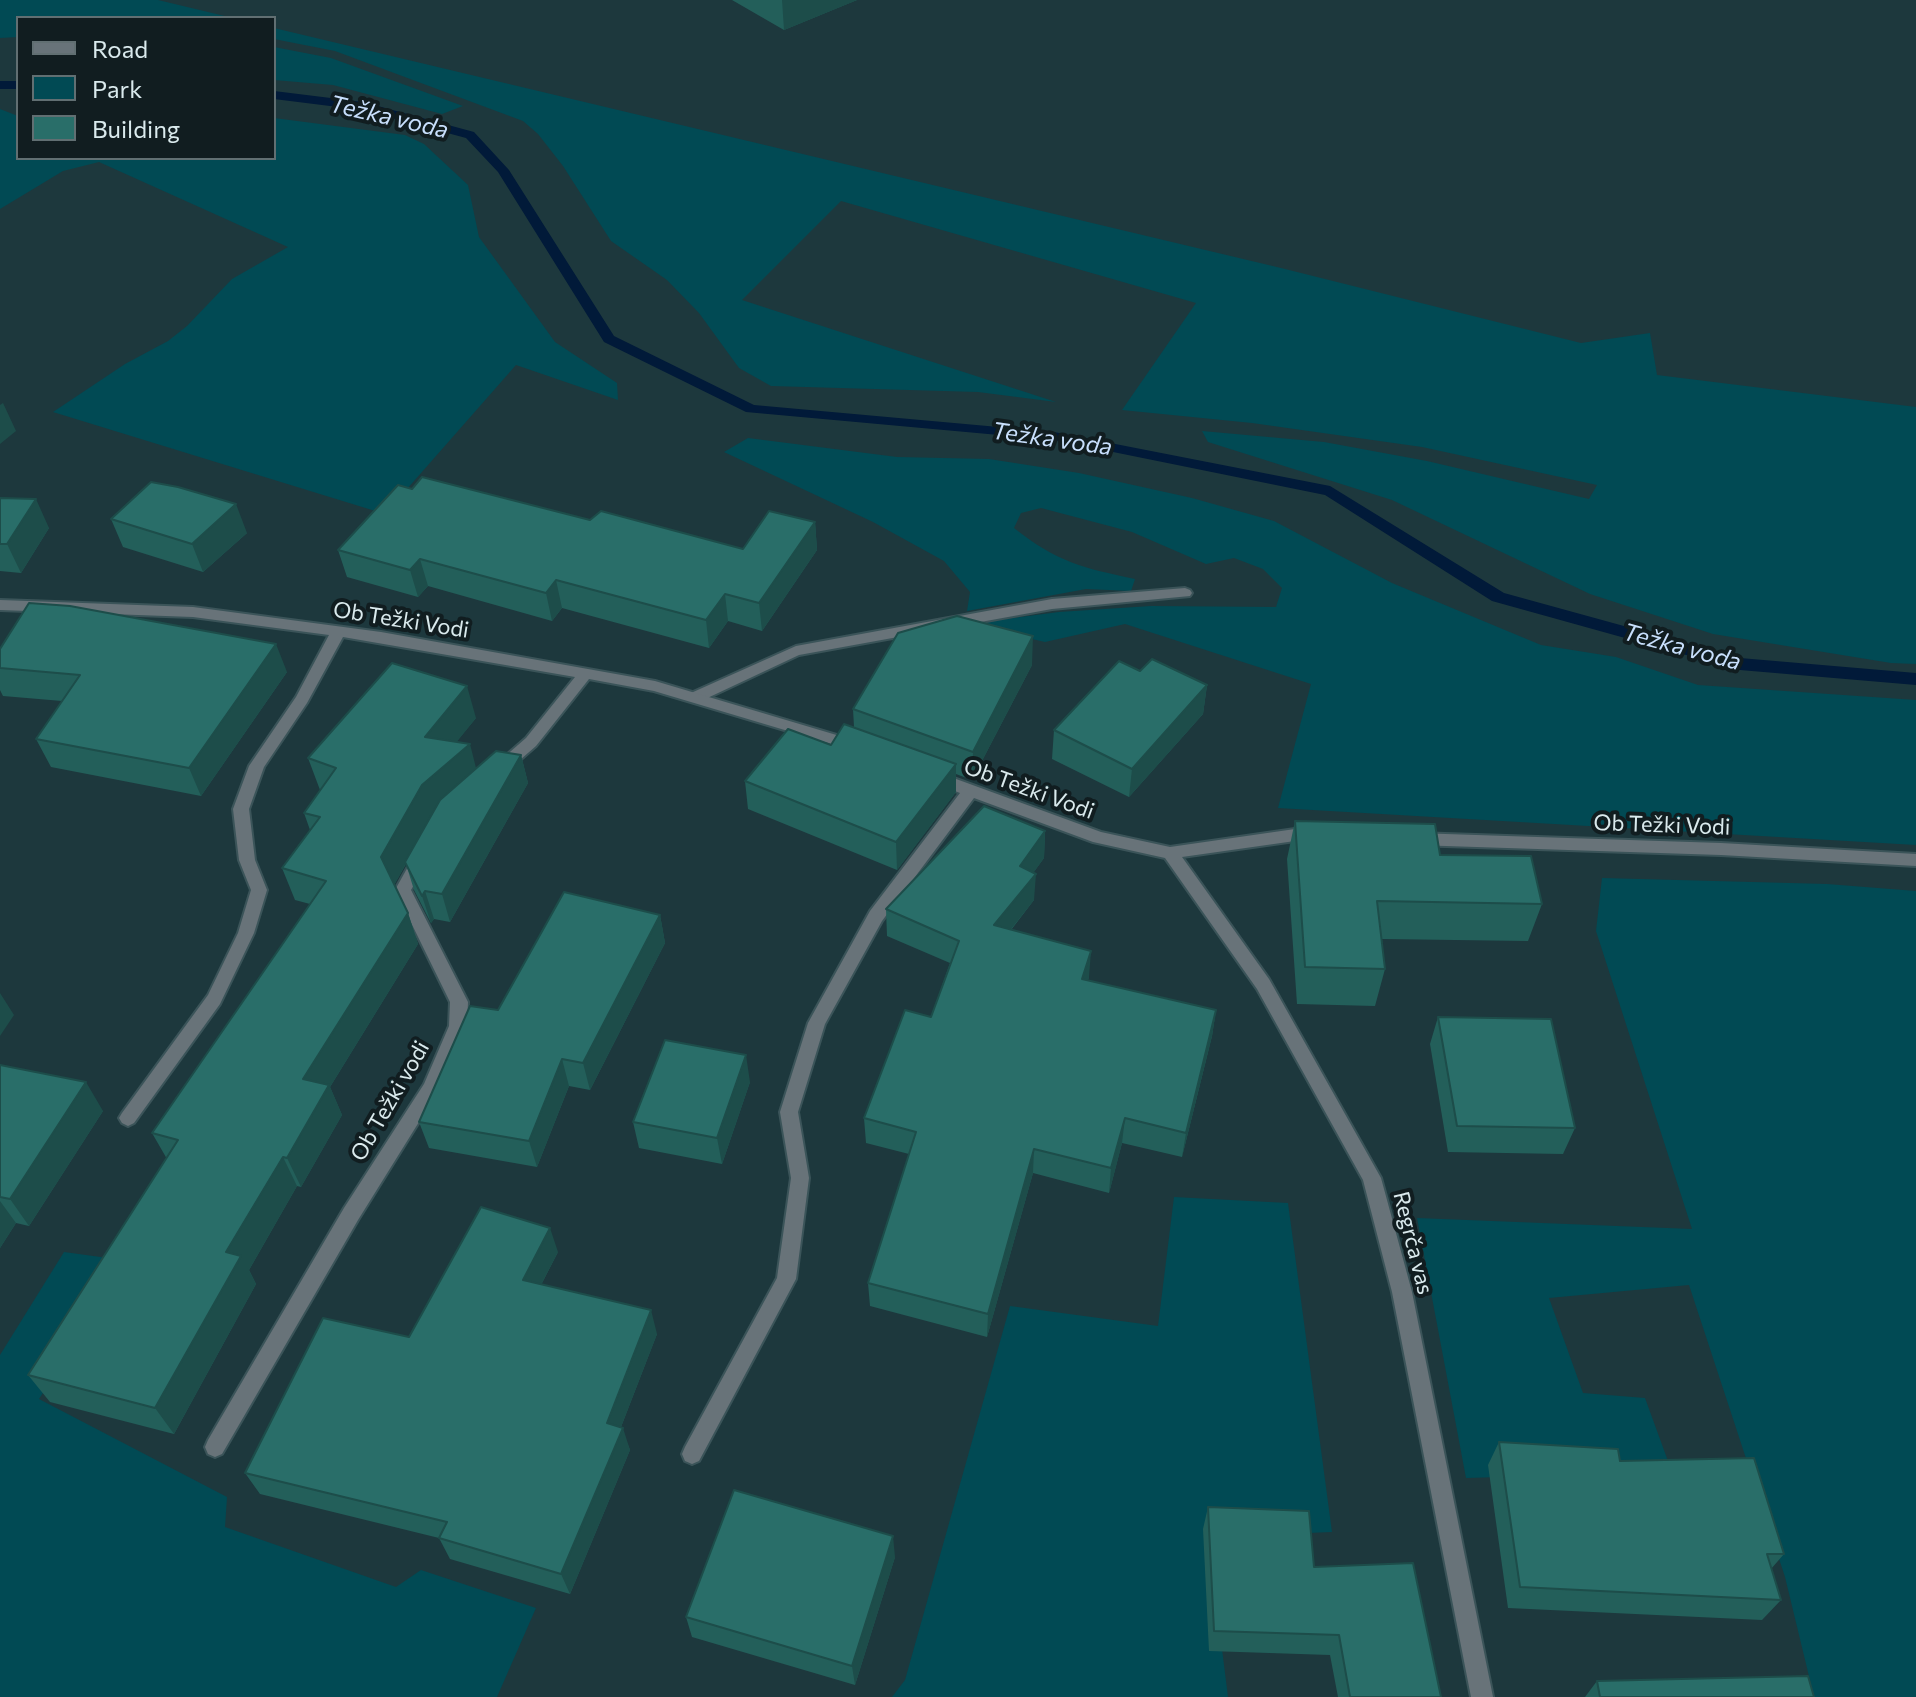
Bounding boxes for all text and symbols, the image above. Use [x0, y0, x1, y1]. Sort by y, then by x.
legend [16, 16, 276, 160]
text: Road [92, 34, 148, 63]
text: Park [92, 74, 142, 103]
water label: Težka voda [327, 89, 451, 145]
text: Building [92, 114, 180, 143]
water label: Težka voda [990, 416, 1114, 462]
street label: Ob Težki Vodi [331, 596, 471, 644]
water label: Težka voda [1620, 617, 1744, 677]
street label: Ob Težki Vodi [960, 753, 1098, 825]
street label: Ob Težki Vodi [1593, 809, 1731, 841]
street label: Ob Težki vodi [345, 1036, 435, 1166]
street label: Regrča vas [1387, 1189, 1439, 1297]

